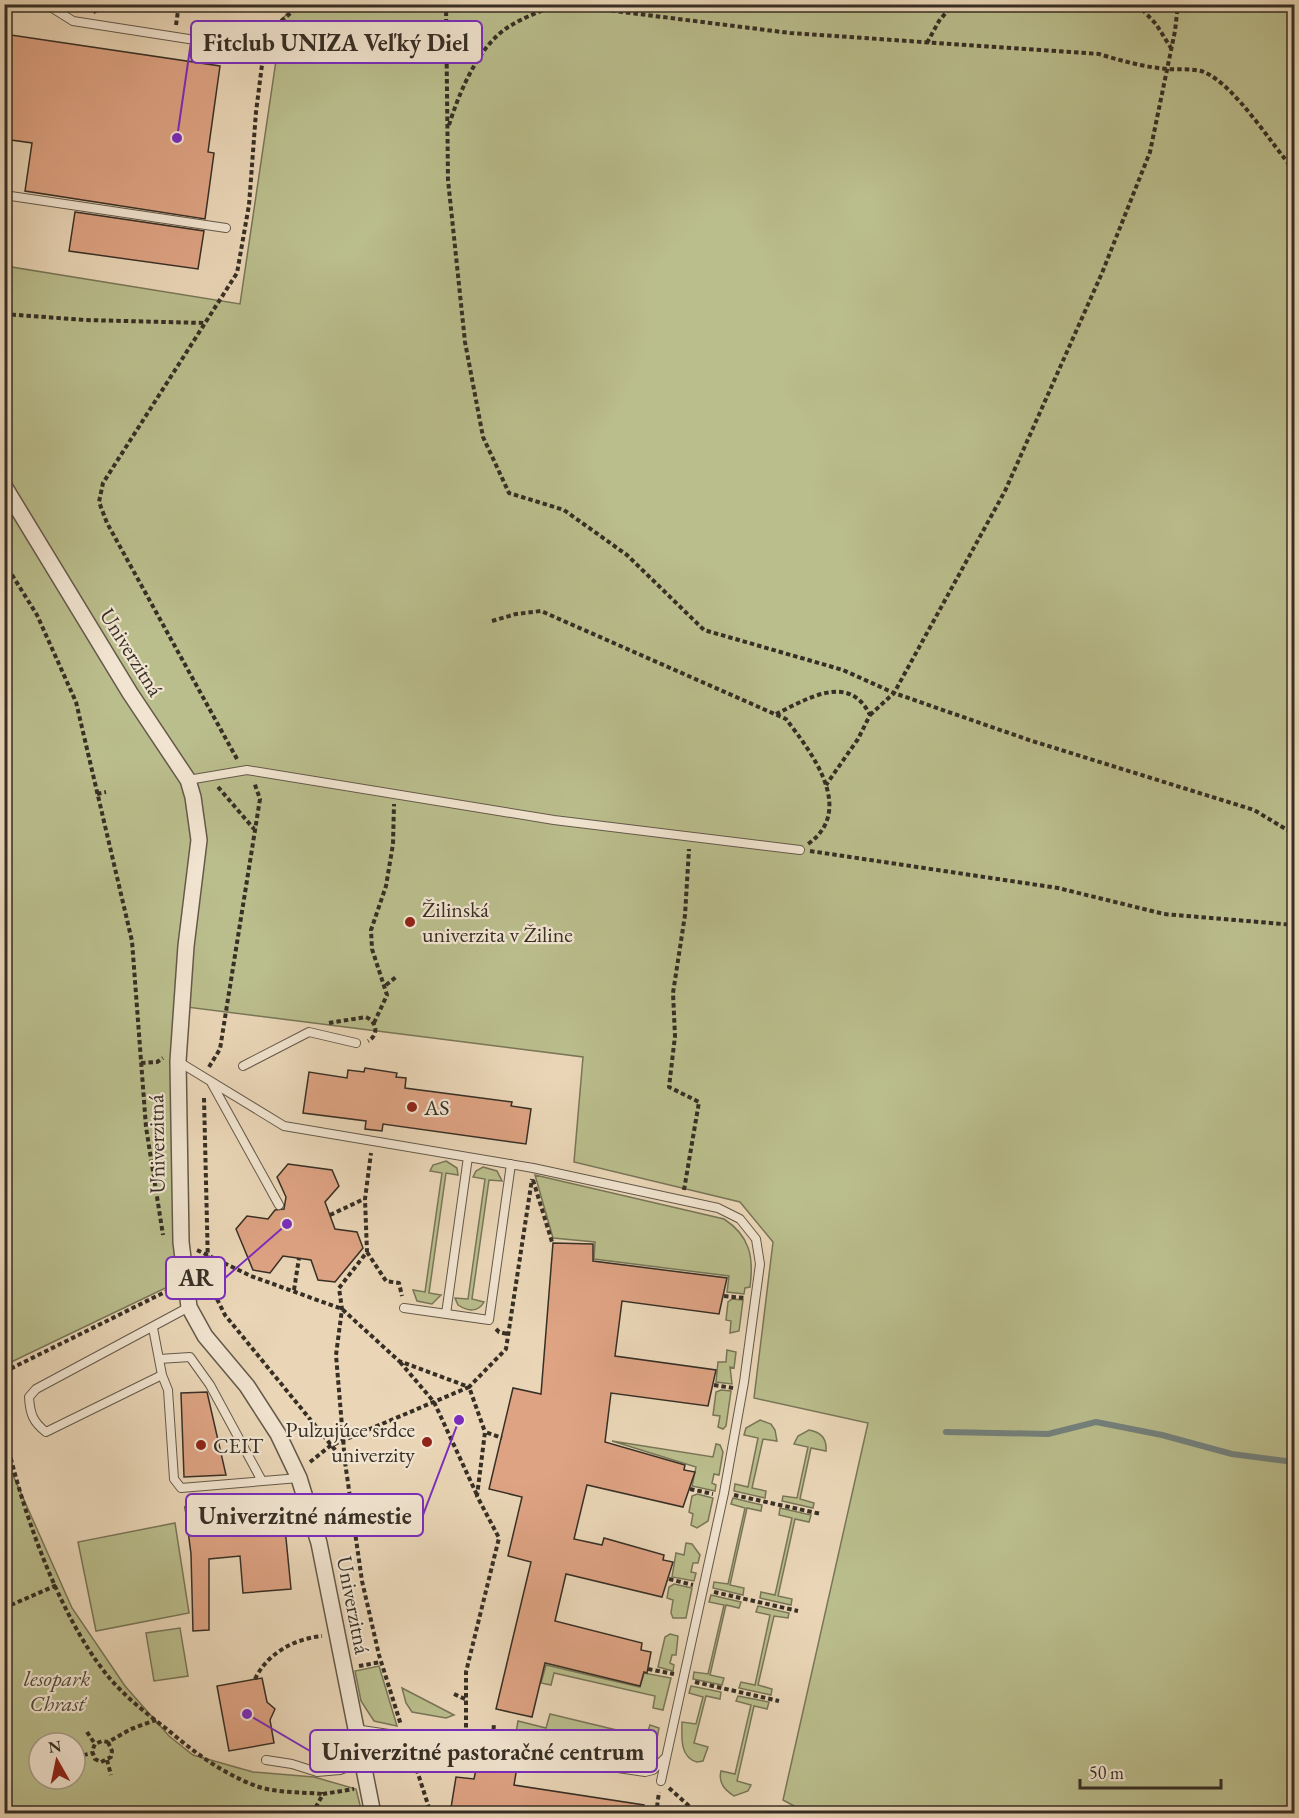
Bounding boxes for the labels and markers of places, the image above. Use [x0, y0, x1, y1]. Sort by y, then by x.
callout: Fitclub UNIZA Veľký Diel [191, 21, 482, 63]
place label: Žilinská univerzita v Žiline [422, 895, 573, 949]
marker: Žilinská univerzita v Žiline [403, 915, 417, 929]
place label: AS [423, 1093, 449, 1122]
marker: AS [405, 1100, 419, 1114]
callout: AR [166, 1257, 225, 1299]
place label: Pulzujúce srdce univerzity [285, 1415, 415, 1469]
place label: CEIT [213, 1431, 264, 1460]
marker: Pulzujúce srdce univerzity [420, 1435, 434, 1449]
marker: CEIT [194, 1438, 208, 1452]
callout: Univerzitné námestie [186, 1494, 423, 1536]
callout: Univerzitné pastoračné centrum [310, 1730, 657, 1772]

